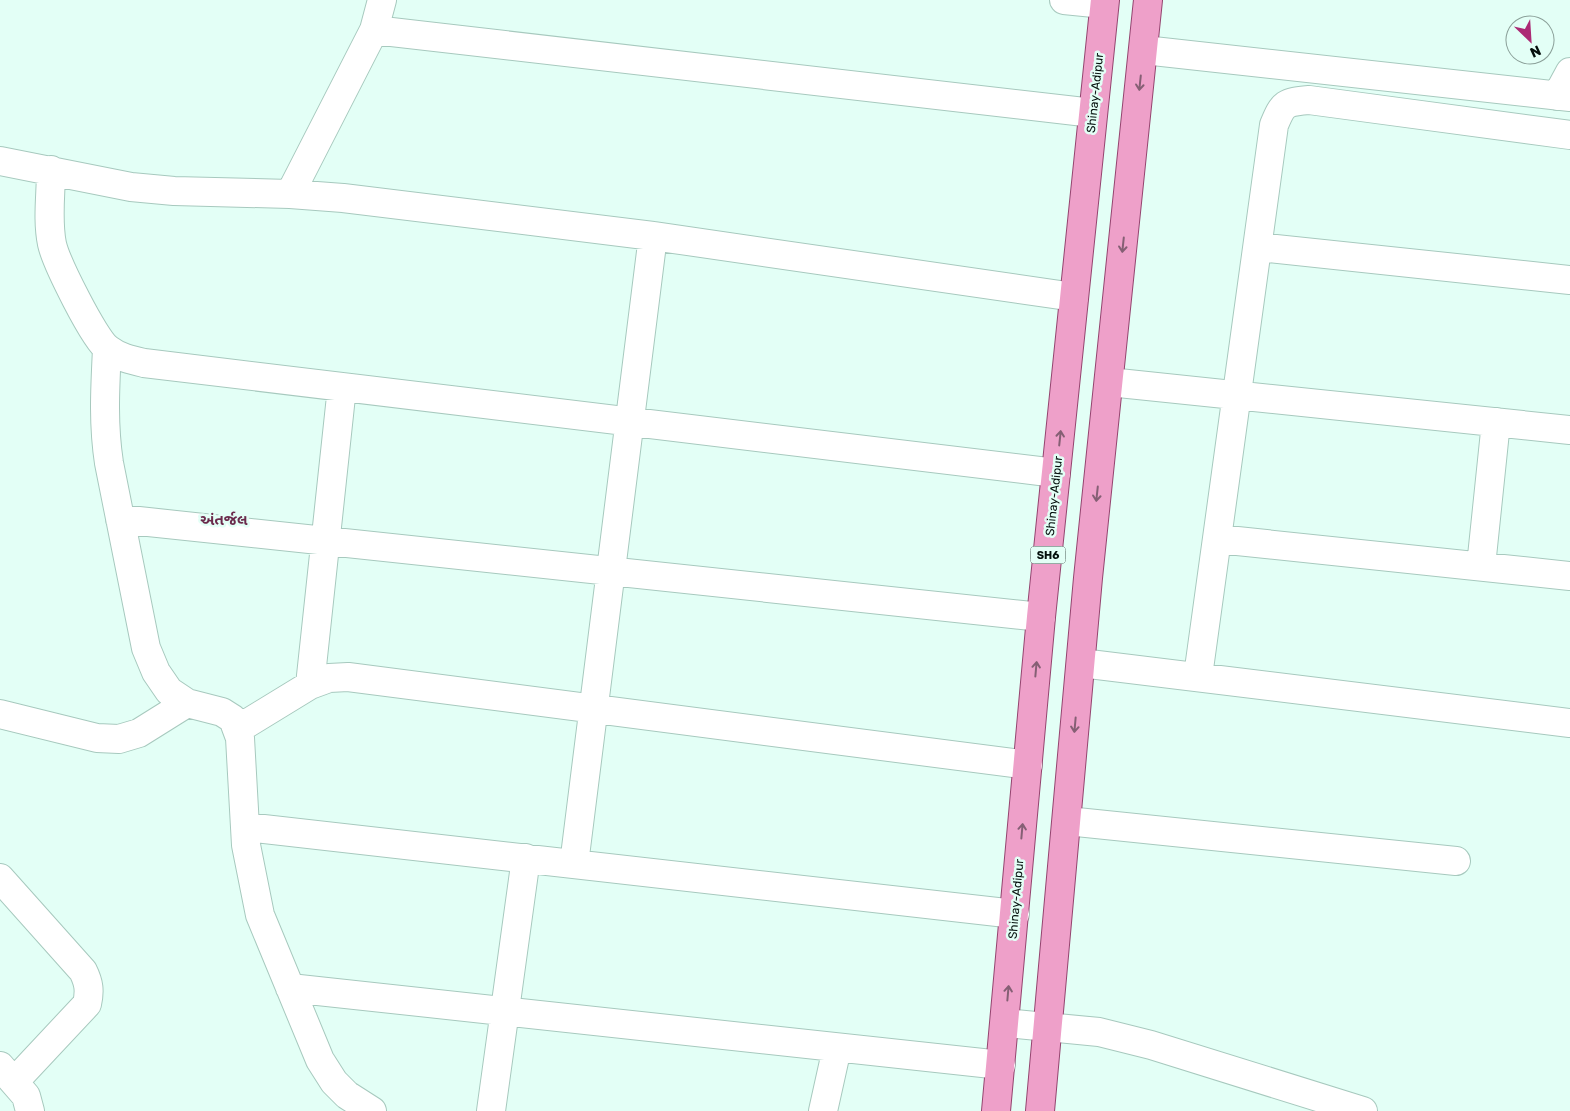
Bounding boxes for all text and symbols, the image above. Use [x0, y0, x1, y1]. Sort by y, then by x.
north arrow [1505, 15, 1555, 65]
text: N [1527, 41, 1543, 61]
street label: Shinay-Adipur [1084, 52, 1106, 134]
one-way arrow [1136, 75, 1145, 91]
one-way arrow [1118, 237, 1128, 253]
one-way arrow [1055, 430, 1064, 446]
street label: Shinay-Adipur [1043, 455, 1065, 537]
one-way arrow [1092, 485, 1102, 501]
district label: અંતર્જલ [200, 511, 248, 529]
road number: SH6 [1030, 546, 1066, 564]
one-way arrow [1032, 661, 1041, 677]
one-way arrow [1070, 717, 1080, 733]
one-way arrow [1018, 823, 1027, 839]
street label: Shinay-Adipur [1006, 858, 1027, 940]
one-way arrow [1003, 985, 1013, 1001]

